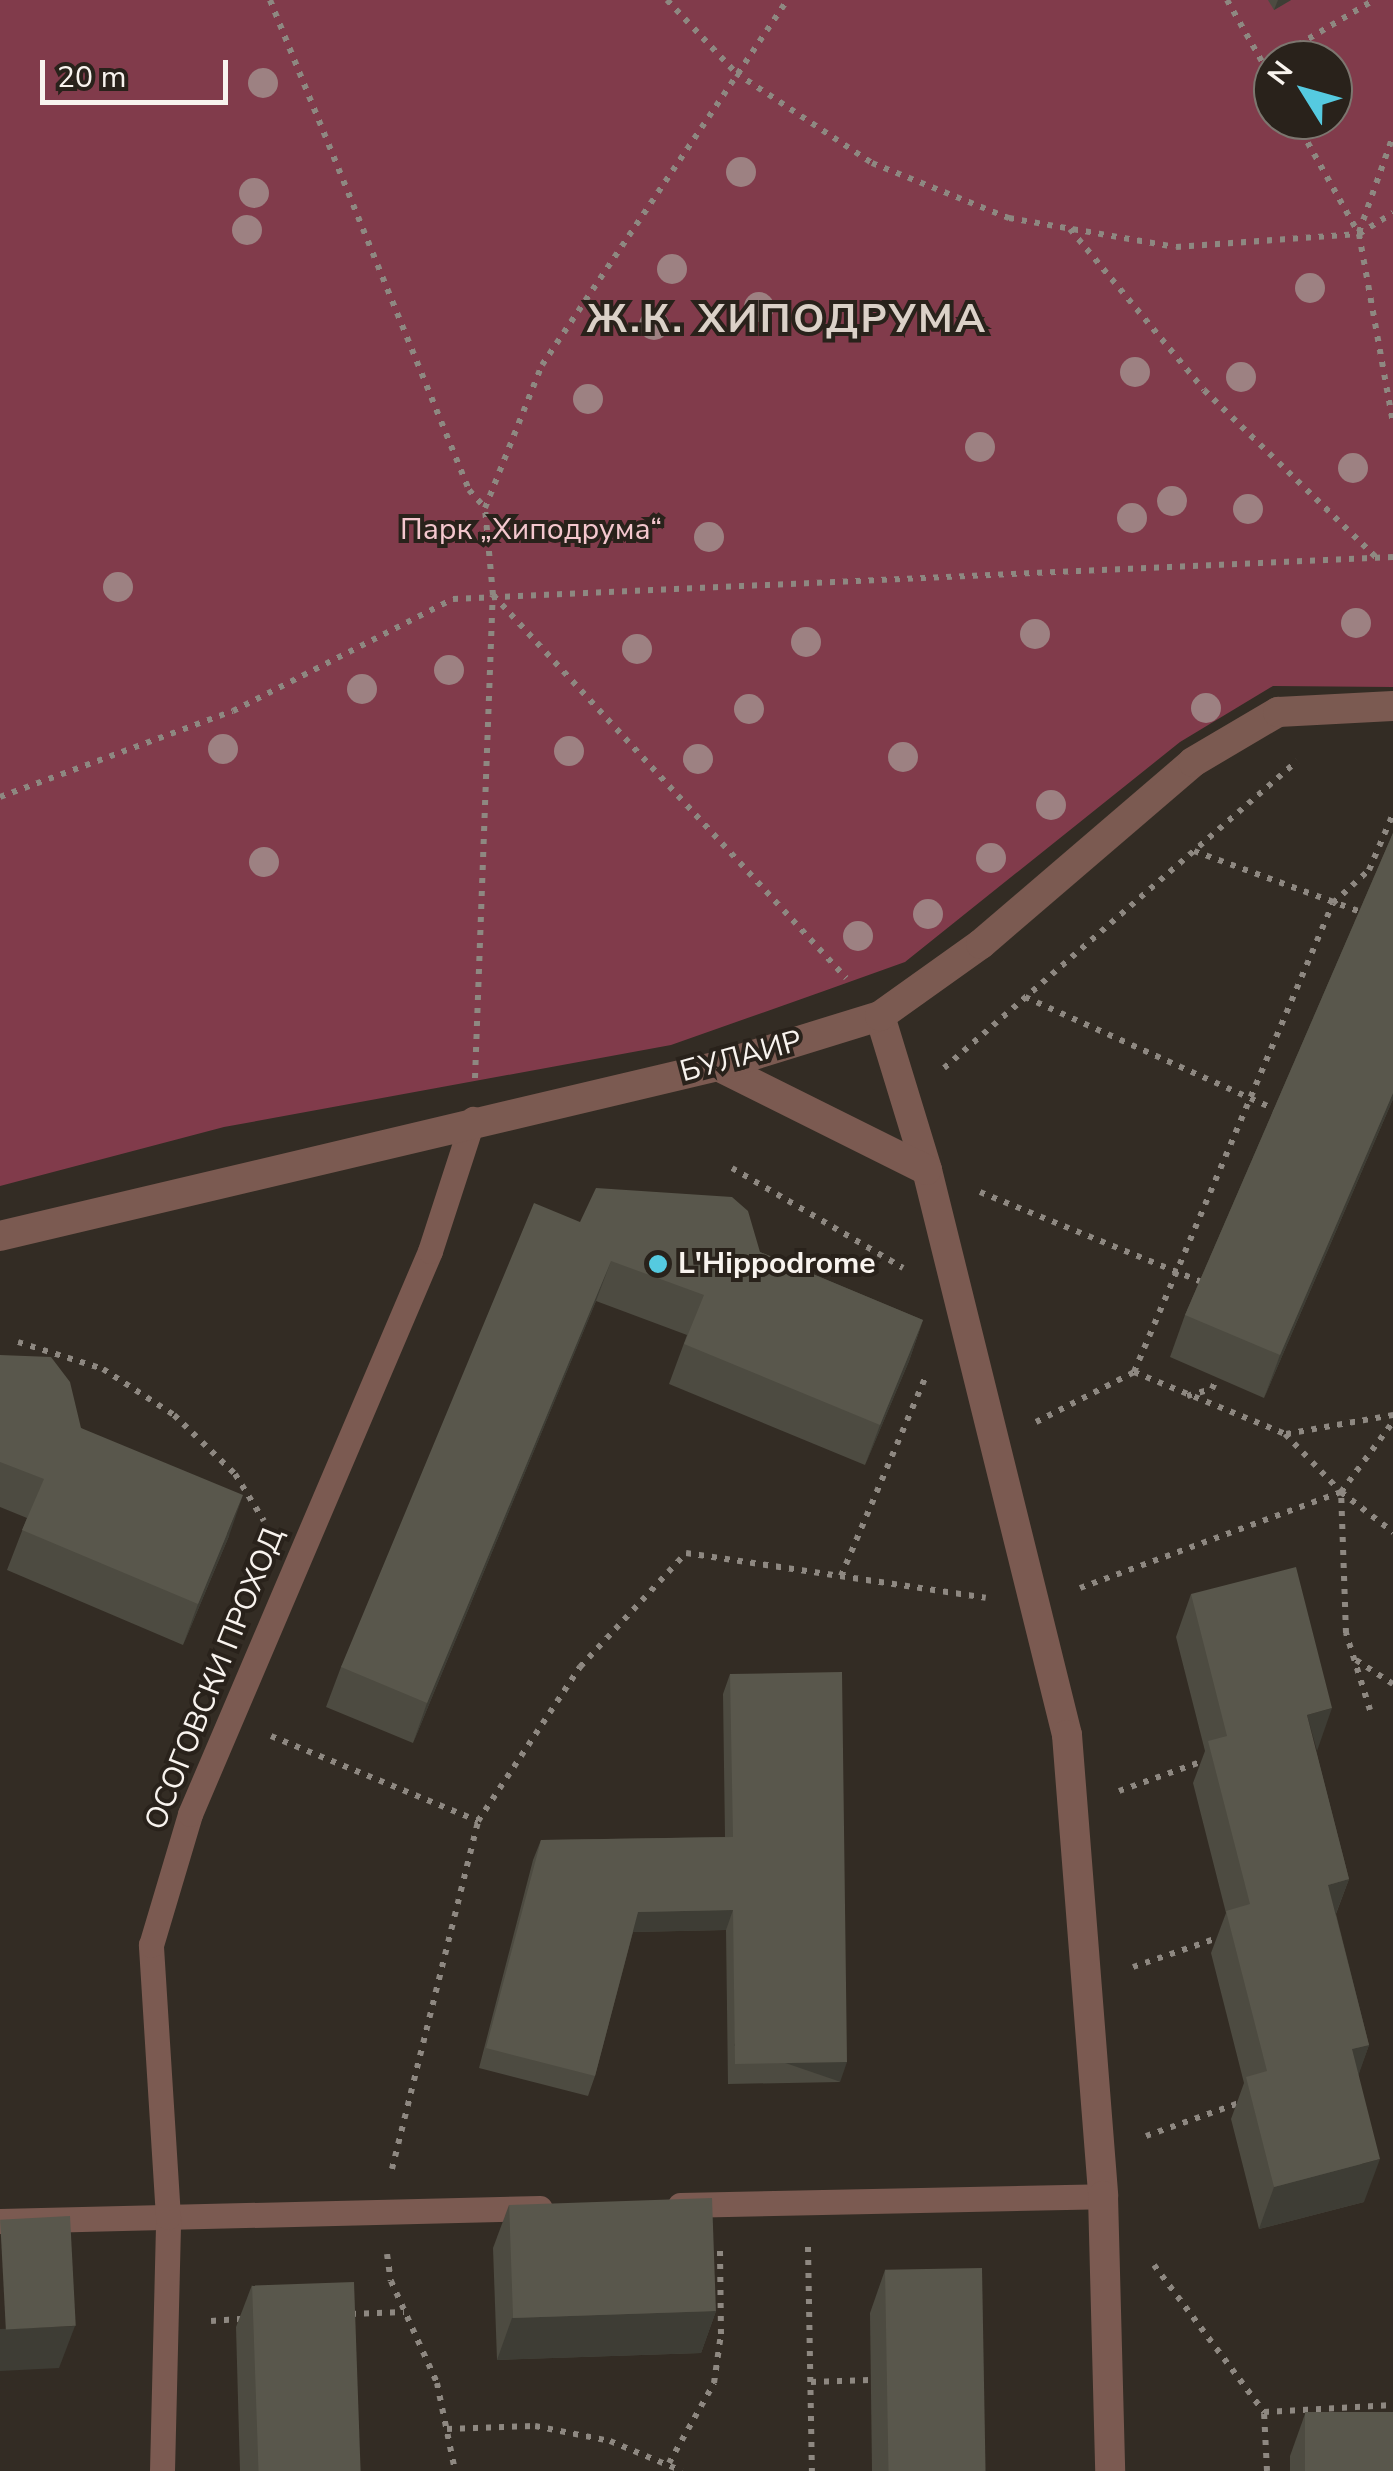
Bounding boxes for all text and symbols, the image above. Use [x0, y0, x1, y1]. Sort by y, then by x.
scale bar [45, 40, 232, 102]
north arrow [1253, 40, 1353, 140]
text: N [1259, 53, 1302, 93]
text: 20 m [57, 57, 126, 98]
district label: Ж.К. ХИПОДРУМА [587, 295, 987, 343]
park label: Парк „Хиподрума“ [400, 512, 662, 548]
street label: БУЛАИР [676, 1024, 806, 1090]
place label: L'Hippodrome [678, 1246, 876, 1282]
marker: L'Hippodrome [647, 1253, 669, 1275]
street label: ОСОГОВСКИ ПРОХОД [138, 1523, 292, 1835]

